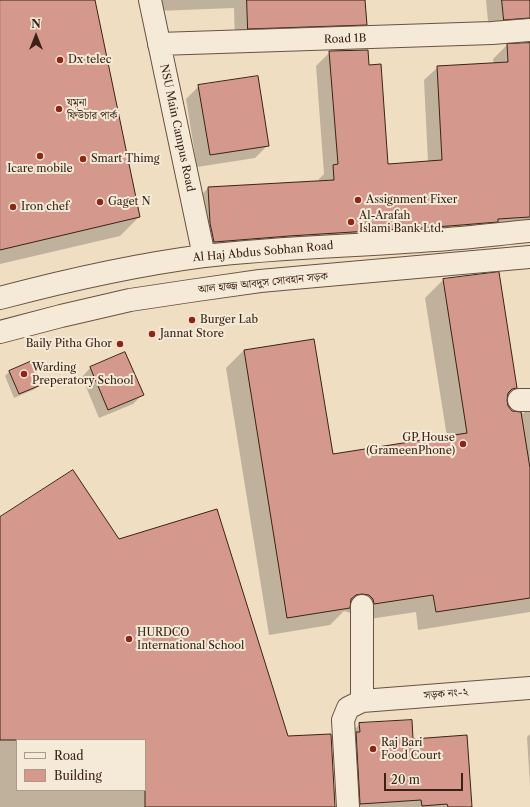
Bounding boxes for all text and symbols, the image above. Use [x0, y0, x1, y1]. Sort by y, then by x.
north arrow [16, 16, 56, 56]
text: N [31, 17, 41, 31]
street label: Road 1B [324, 32, 366, 46]
place label: Dx telec [68, 53, 111, 67]
marker: Dx telec [55, 55, 65, 65]
street label: NSU Main Campus Road [157, 63, 197, 193]
place label: যমুনা ফিউচার পার্ক [67, 96, 117, 122]
marker: যমুনা ফিউচার পার্ক [54, 104, 64, 114]
marker: Icare mobile [35, 151, 45, 161]
place label: Smart Thimg [91, 152, 160, 166]
marker: Smart Thimg [78, 154, 88, 164]
place label: Icare mobile [7, 162, 73, 176]
place label: Assignment Fixer [366, 193, 457, 207]
place label: Gaget N [108, 195, 150, 209]
marker: Assignment Fixer [353, 195, 363, 205]
marker: Gaget N [95, 197, 105, 207]
place label: Iron chef [21, 200, 69, 214]
marker: Iron chef [8, 202, 18, 212]
place label: Al-Arafah Islami Bank Ltd. [359, 209, 444, 235]
marker: Al-Arafah Islami Bank Ltd. [346, 217, 356, 227]
street label: Al Haj Abdus Sobhan Road [192, 239, 334, 265]
street label: আল হাজ্জ আবদুস সোবহান সড়ক [197, 270, 329, 296]
place label: Burger Lab [200, 313, 258, 327]
marker: Burger Lab [187, 315, 197, 325]
place label: Jannat Store [160, 327, 224, 341]
marker: Jannat Store [147, 329, 157, 339]
place label: Baily Pitha Ghor [26, 337, 112, 351]
marker: Baily Pitha Ghor [115, 339, 125, 349]
place label: Warding Preperatory School [32, 361, 134, 387]
marker: Warding Preperatory School [19, 369, 29, 379]
place label: GP House (GrameenPhone) [366, 431, 455, 457]
marker: GP House (GrameenPhone) [458, 439, 468, 449]
place label: HURDCO International School [137, 626, 244, 652]
marker: HURDCO International School [124, 634, 134, 644]
street label: সড়ক নং-২ [423, 685, 469, 703]
place label: Raj Bari Food Court [381, 736, 441, 762]
legend [16, 739, 146, 791]
marker: Raj Bari Food Court [368, 744, 378, 754]
text: Road [54, 748, 84, 763]
scale bar [386, 765, 465, 791]
text: Building [54, 768, 102, 783]
text: 20 m [391, 772, 420, 787]

